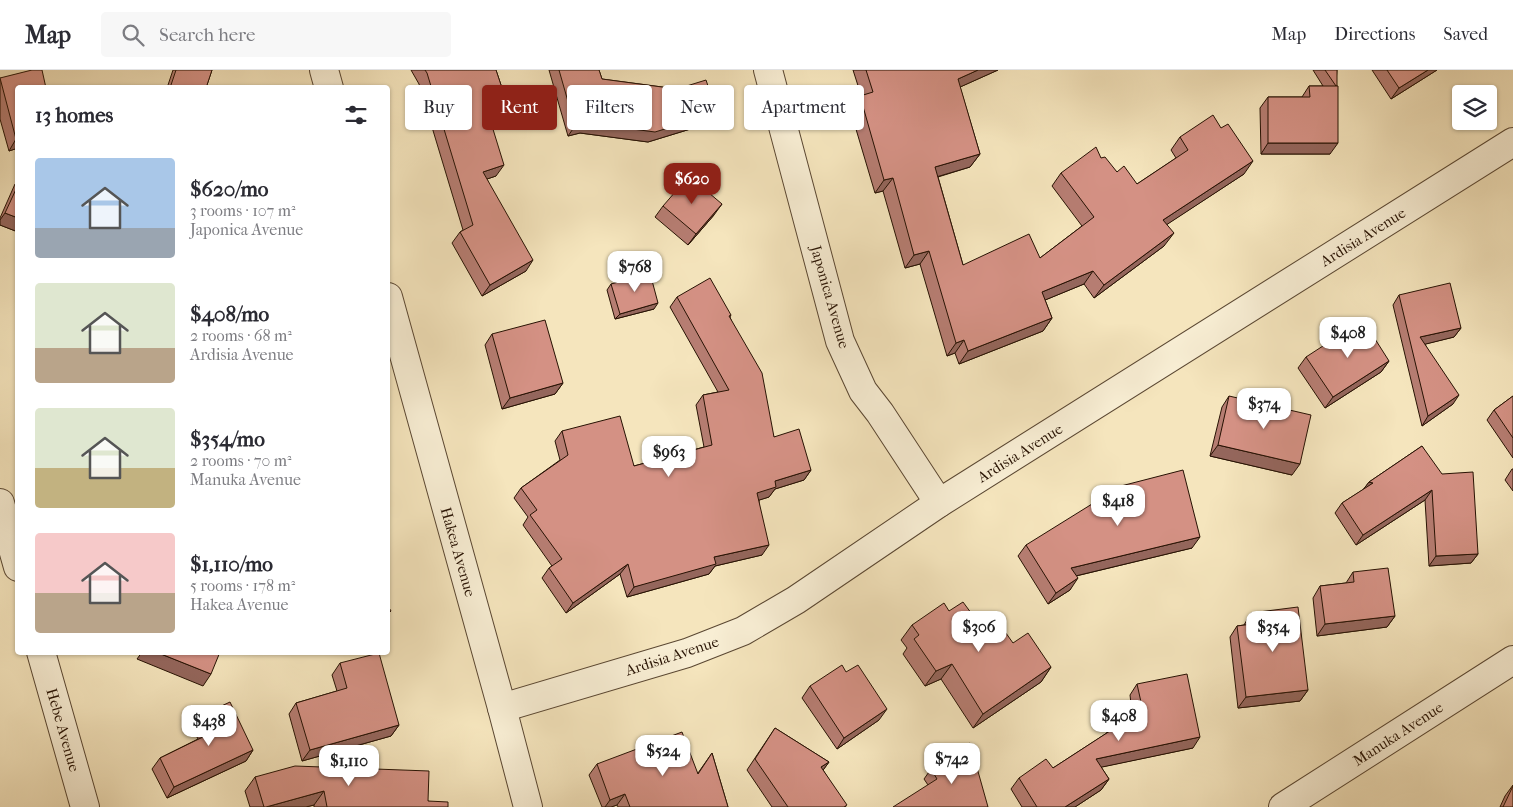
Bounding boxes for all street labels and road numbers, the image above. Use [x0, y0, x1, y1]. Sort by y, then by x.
street label: Ardisia Avenue [1316, 203, 1409, 271]
street label: Japonica Avenue [806, 243, 853, 351]
street label: Ardisia Avenue [973, 419, 1066, 487]
street label: Hakea Avenue [437, 505, 480, 599]
street label: Ardisia Avenue [622, 632, 721, 680]
street label: Hebe Avenue [42, 686, 84, 774]
street label: Manuka Avenue [1350, 698, 1447, 770]

